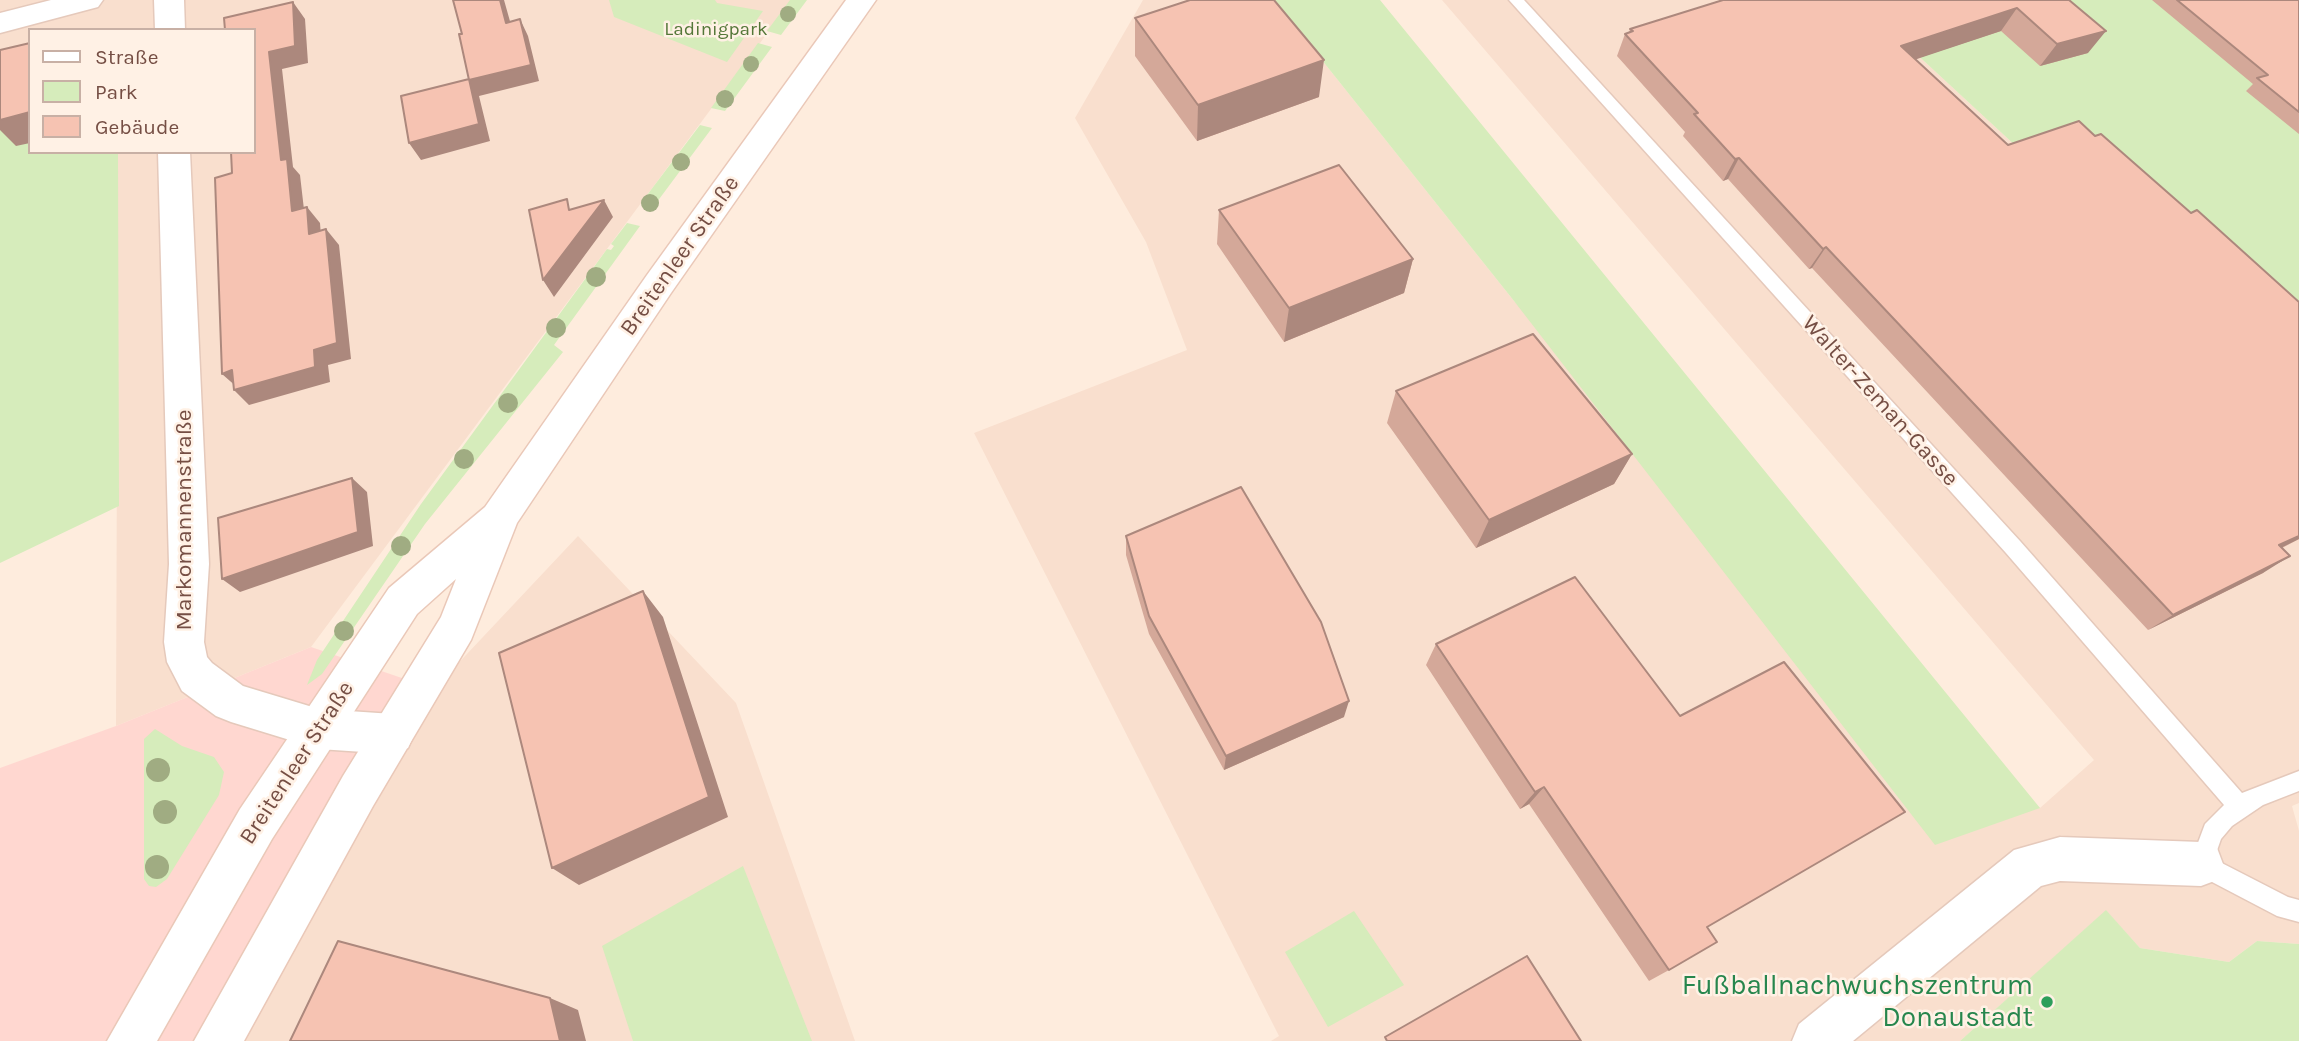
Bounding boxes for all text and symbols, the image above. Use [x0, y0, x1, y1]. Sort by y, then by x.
park label: Ladinigpark [664, 19, 768, 41]
legend [28, 28, 256, 154]
text: Straße [95, 45, 158, 69]
text: Park [95, 80, 138, 104]
text: Gebäude [95, 115, 179, 139]
street label: Breitenleer Straße [615, 171, 745, 341]
street label: Walter-Zeman-Gasse [1796, 310, 1964, 492]
street label: Markomannenstraße [170, 409, 198, 631]
street label: Breitenleer Straße [234, 676, 360, 850]
place label: Fußballnachwuchszentrum Donaustadt [1682, 969, 2033, 1035]
marker: Fußballnachwuchszentrum Donaustadt [2039, 994, 2055, 1010]

